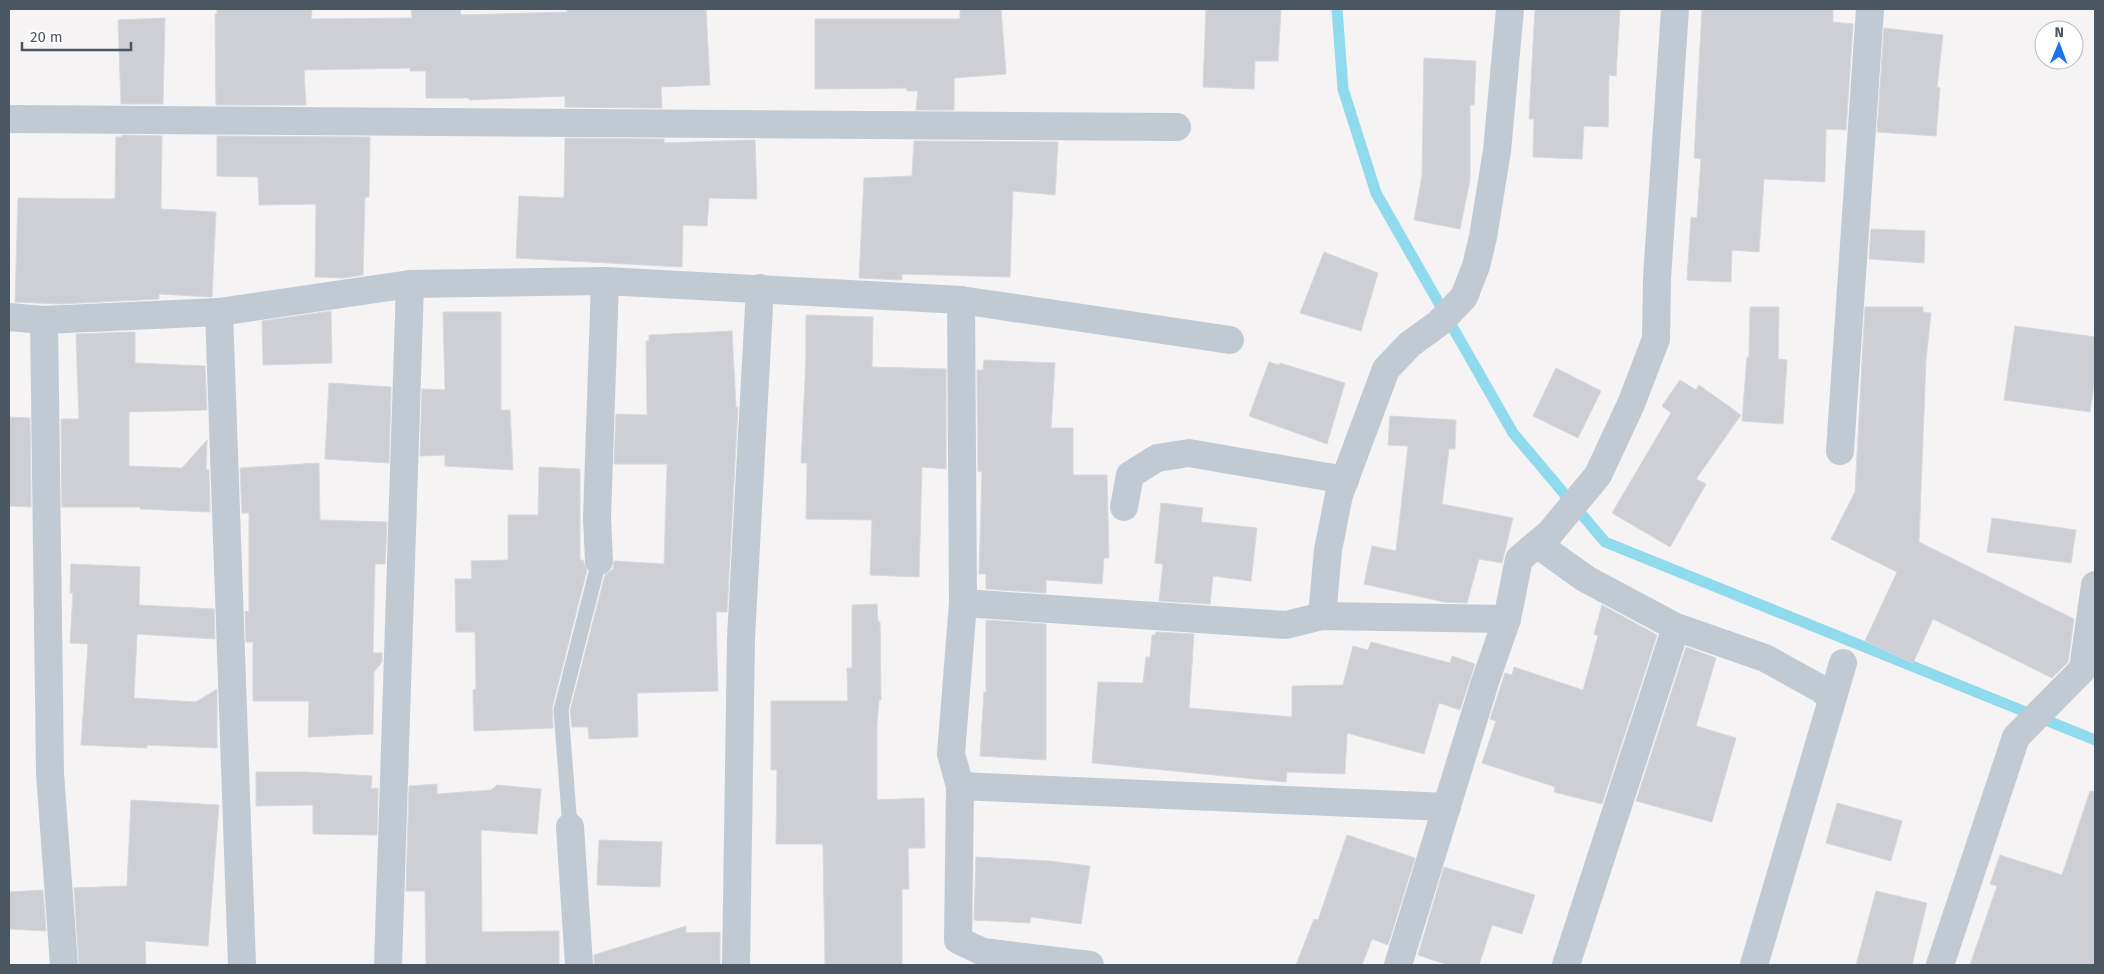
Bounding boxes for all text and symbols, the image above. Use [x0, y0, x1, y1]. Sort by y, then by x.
scale bar [22, 20, 131, 52]
north arrow [2034, 20, 2084, 70]
text: N [2054, 24, 2064, 41]
text: 20 m [30, 28, 63, 46]

